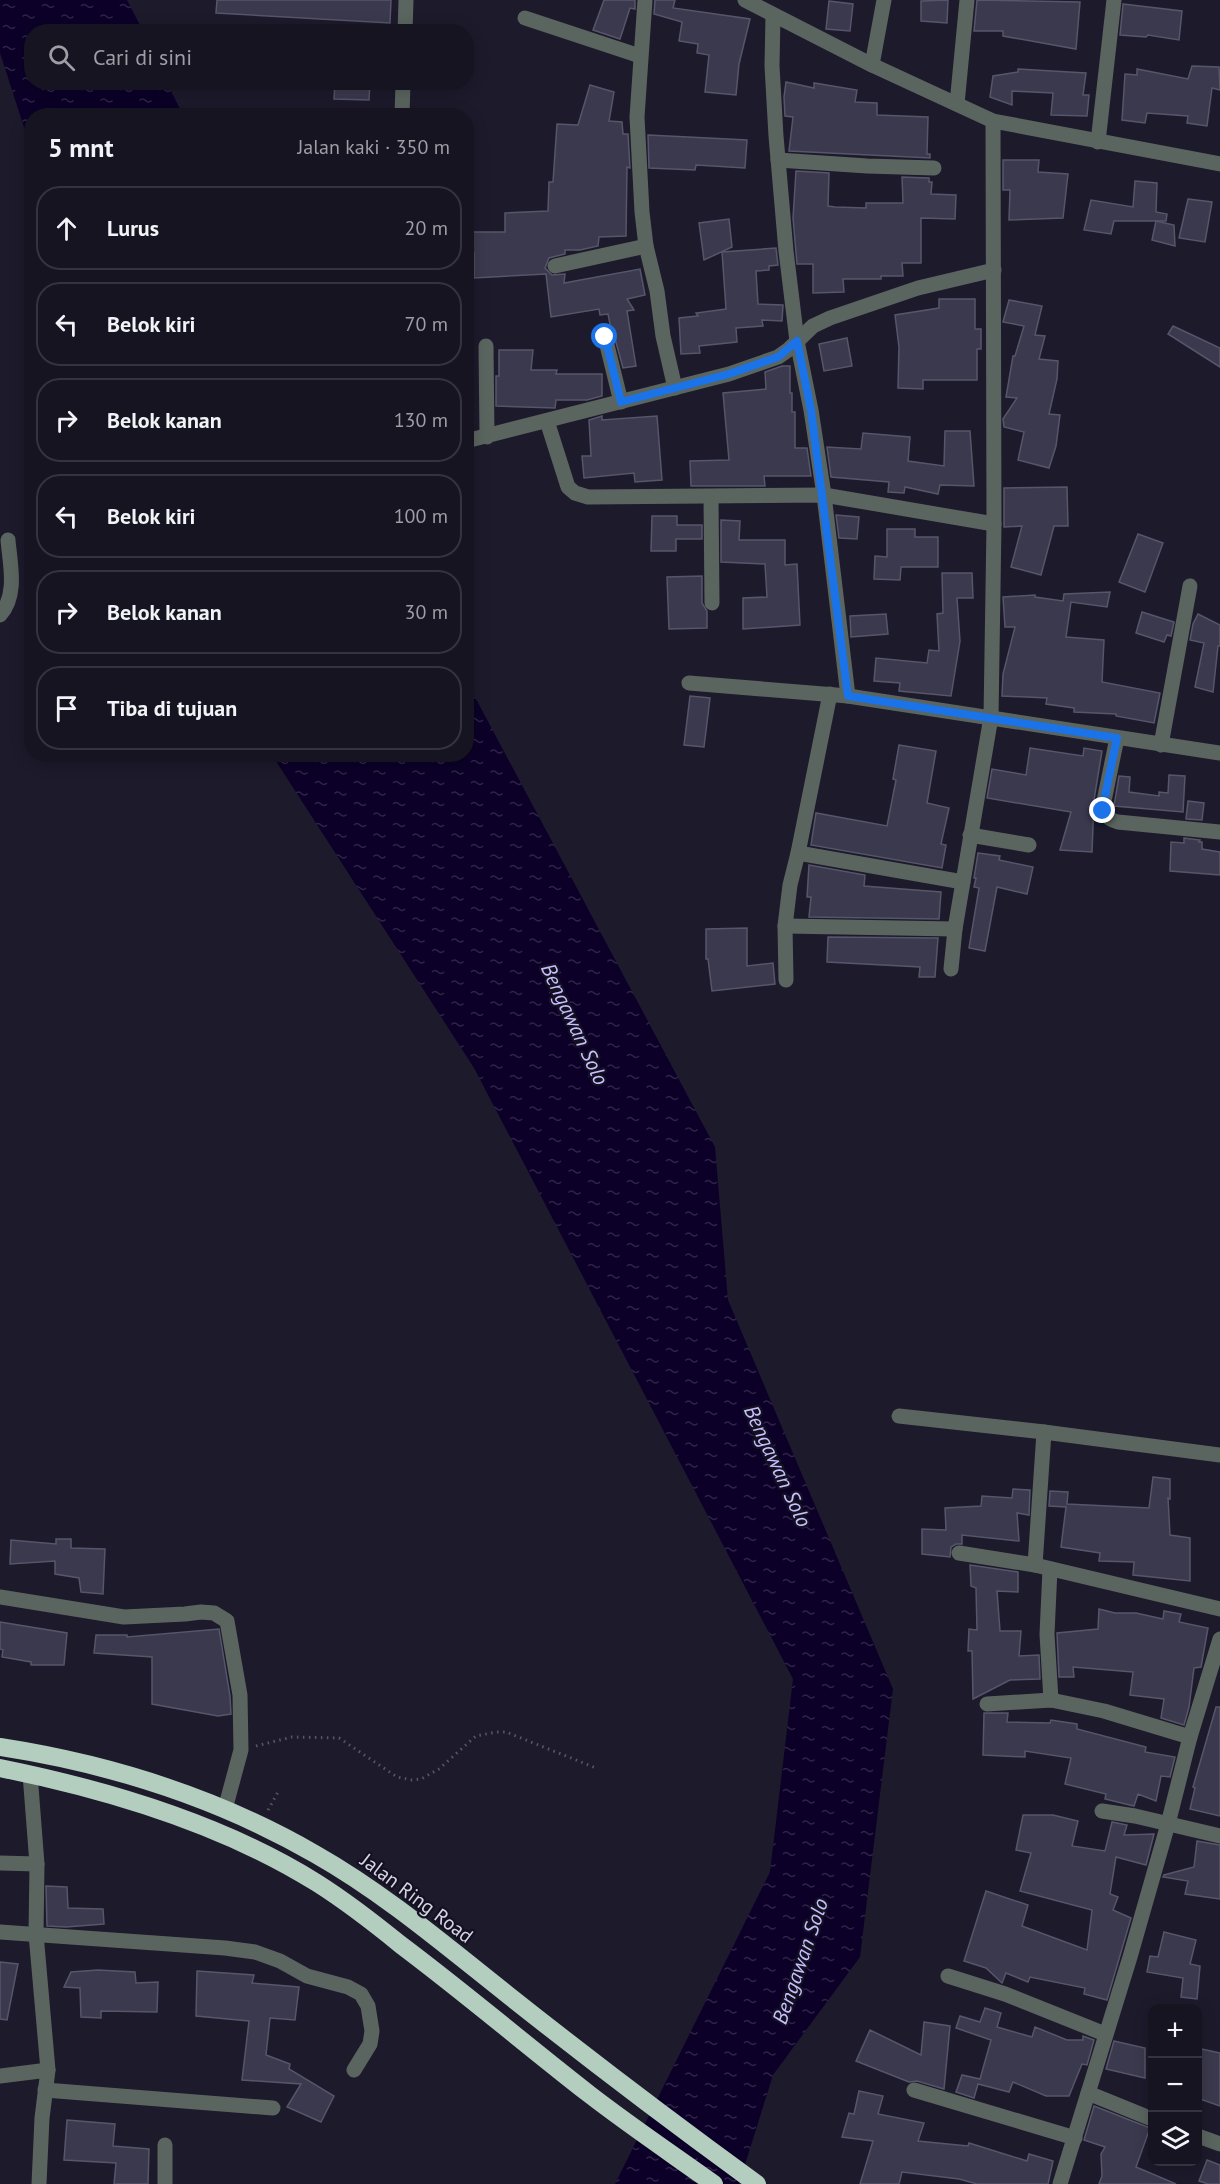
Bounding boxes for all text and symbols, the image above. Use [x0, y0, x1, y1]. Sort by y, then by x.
search box [24, 24, 474, 90]
icon: search [45, 41, 78, 74]
text: Cari di sini [93, 43, 192, 71]
text: 5 mnt [48, 131, 114, 164]
text: Jalan kaki · 350 m [297, 134, 450, 160]
icon: ahead [50, 212, 83, 245]
text: Lurus [107, 214, 159, 242]
text: 20 m [405, 215, 448, 241]
icon: left [50, 308, 83, 341]
text: Belok kiri [107, 310, 196, 338]
text: 70 m [405, 311, 448, 337]
route start [591, 323, 617, 349]
icon: right [50, 404, 83, 437]
text: Belok kanan [107, 406, 222, 434]
text: 130 m [394, 407, 448, 433]
icon: left [50, 500, 83, 533]
text: Belok kiri [107, 502, 196, 530]
text: 100 m [394, 503, 448, 529]
icon: right [50, 596, 83, 629]
text: Belok kanan [107, 598, 222, 626]
text: 30 m [405, 599, 448, 625]
icon: arrive [50, 692, 83, 725]
text: Tiba di tujuan [107, 694, 237, 722]
route end [1089, 797, 1115, 823]
water label: Bengawan Solo [535, 959, 615, 1089]
water label: Bengawan Solo [738, 1401, 818, 1531]
street label: Jalan Ring Road [355, 1847, 478, 1949]
water label: Bengawan Solo [766, 1894, 834, 2028]
map controls [1148, 2004, 1202, 2166]
button: + [1148, 2004, 1202, 2058]
button: − [1148, 2058, 1202, 2112]
button: layers [1148, 2112, 1202, 2166]

